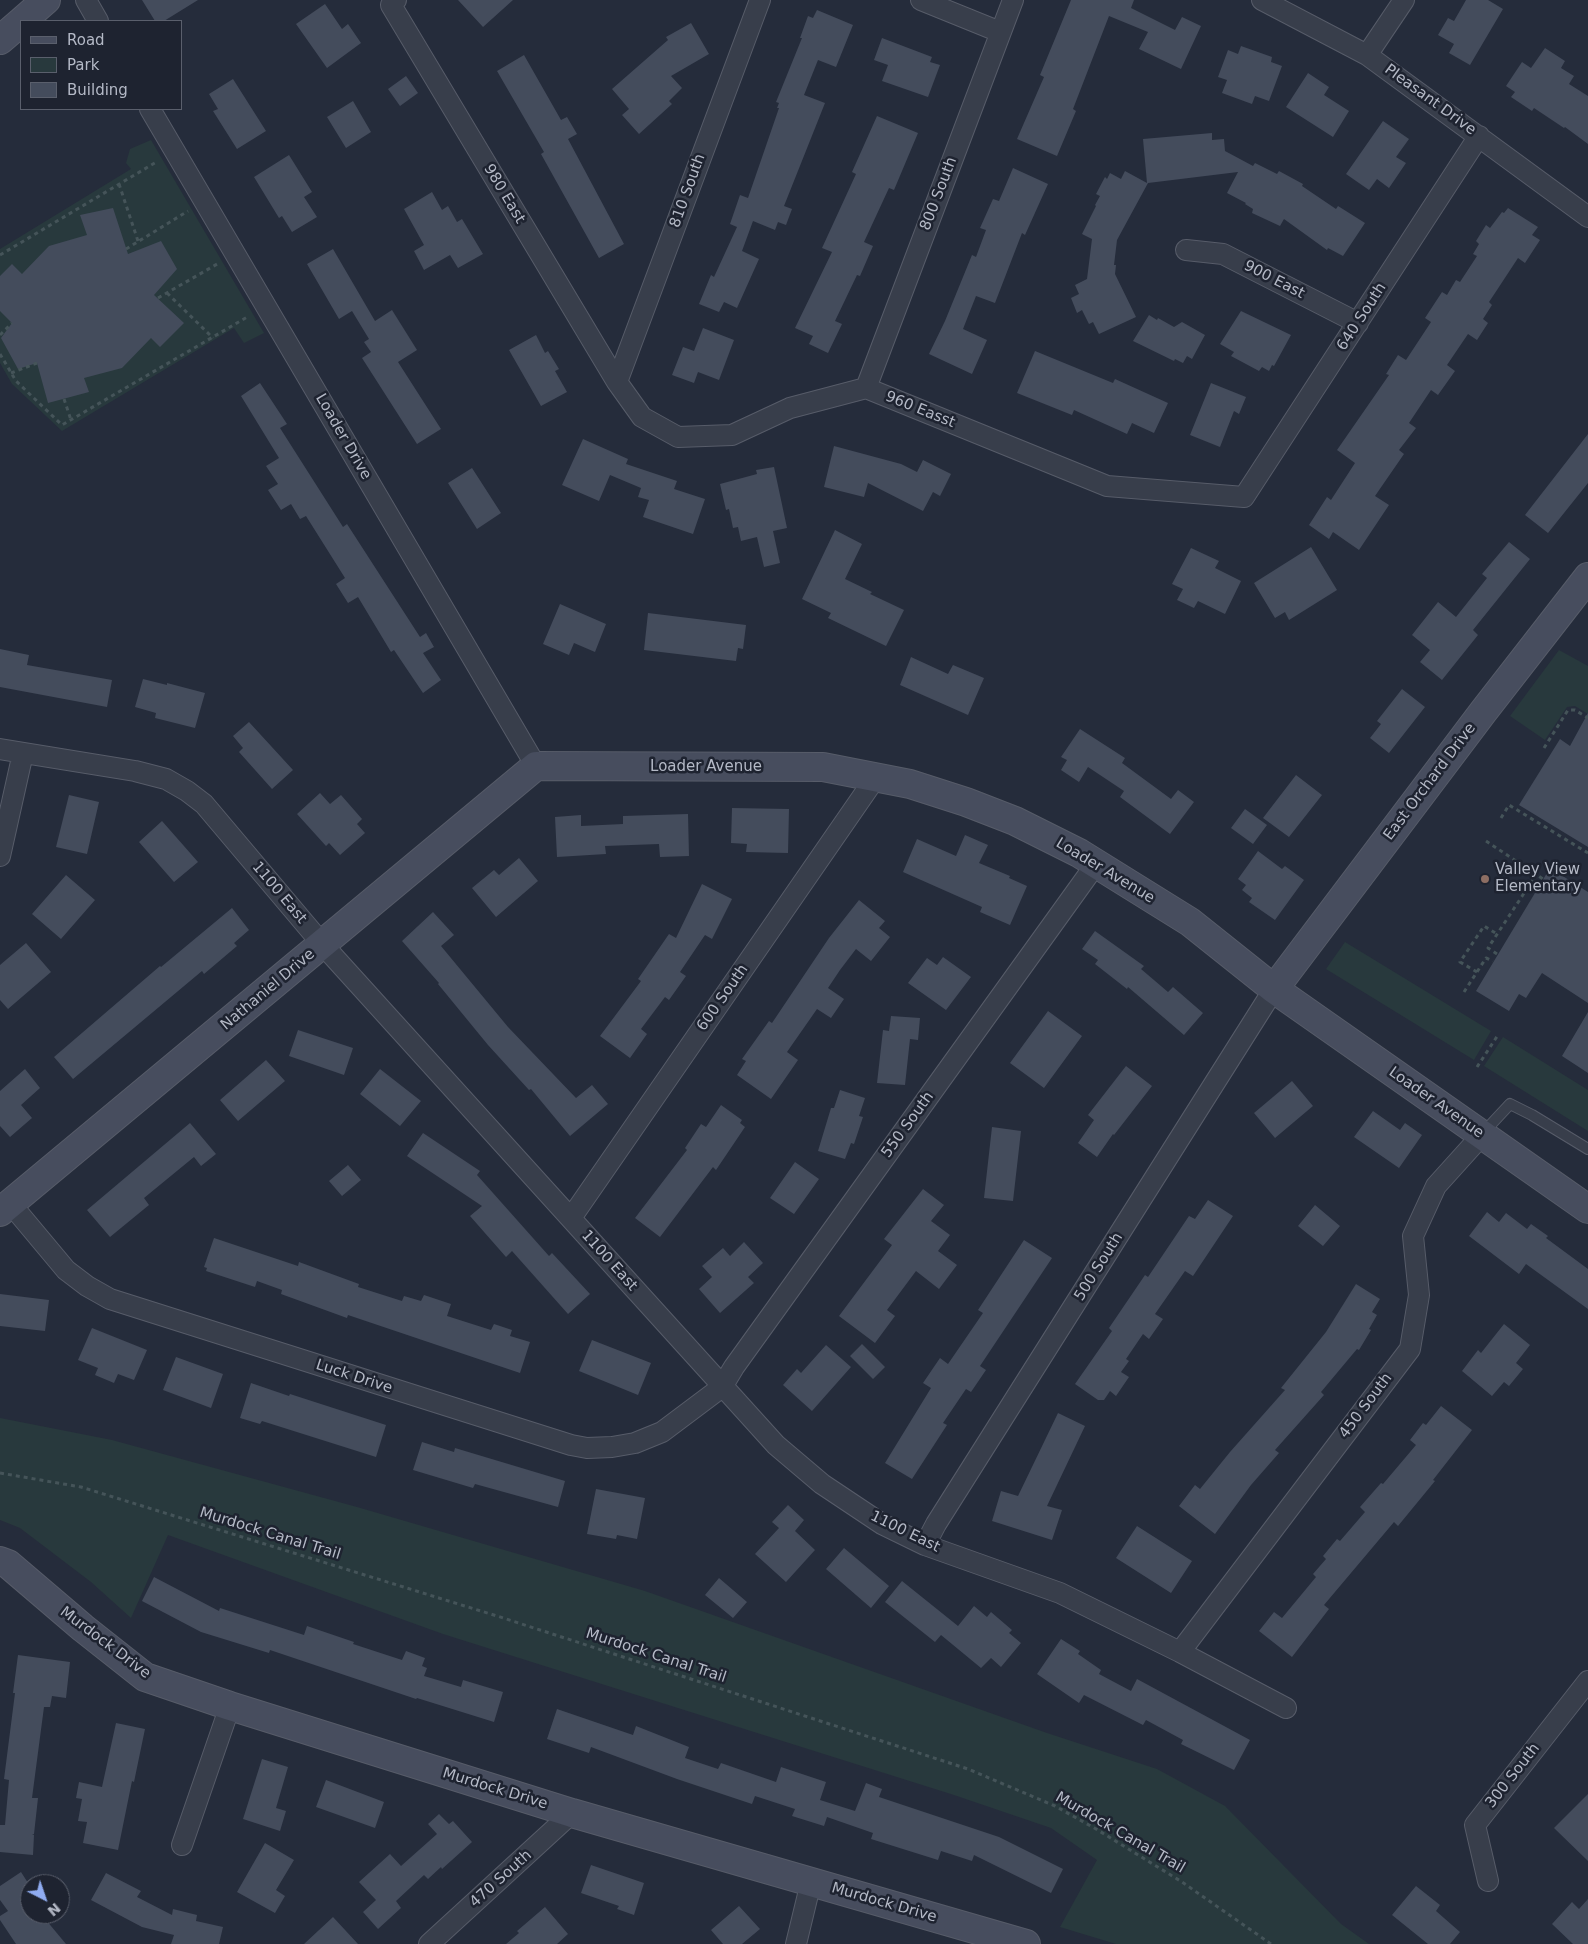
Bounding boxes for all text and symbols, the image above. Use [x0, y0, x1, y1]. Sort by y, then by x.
legend [20, 20, 182, 110]
text: Road [67, 31, 105, 49]
text: Park [67, 56, 99, 74]
street label: Pleasant Drive [1381, 61, 1479, 139]
text: Building [67, 81, 128, 99]
street label: 810 South [666, 152, 710, 230]
street label: 800 South [917, 155, 961, 233]
street label: 980 East [479, 161, 529, 227]
street label: 900 East [1241, 257, 1307, 303]
street label: 640 South [1333, 280, 1391, 354]
street label: 960 Easst [883, 388, 957, 432]
street label: Loader Drive [311, 391, 375, 483]
street label: East Orchard Drive [1380, 720, 1480, 844]
street label: Loader Avenue [650, 758, 762, 776]
street label: Loader Avenue [1052, 834, 1158, 908]
street label: 1100 East [248, 858, 310, 928]
place label: Valley View Elementary [1495, 861, 1581, 896]
marker: Valley View Elementary [1479, 873, 1491, 885]
street label: Nathaniel Drive [217, 946, 319, 1034]
street label: 600 South [694, 961, 752, 1035]
street label: Loader Avenue [1385, 1064, 1487, 1142]
street label: 550 South [878, 1089, 938, 1161]
street label: 1100 East [577, 1227, 641, 1295]
street label: 500 South [1071, 1230, 1127, 1304]
street label: Luck Drive [314, 1356, 394, 1398]
street label: 450 South [1336, 1370, 1396, 1442]
street label: Murdock Canal Trail [197, 1504, 343, 1564]
street label: 1100 East [867, 1507, 943, 1557]
street label: Murdock Drive [56, 1603, 154, 1683]
street label: Murdock Canal Trail [583, 1625, 729, 1687]
street label: 300 South [1482, 1740, 1544, 1812]
street label: Murdock Drive [440, 1764, 550, 1814]
street label: Murdock Canal Trail [1052, 1789, 1188, 1877]
street label: 470 South [466, 1847, 536, 1911]
north arrow [20, 1874, 70, 1924]
street label: Murdock Drive [829, 1879, 939, 1927]
text: N [45, 1900, 64, 1919]

